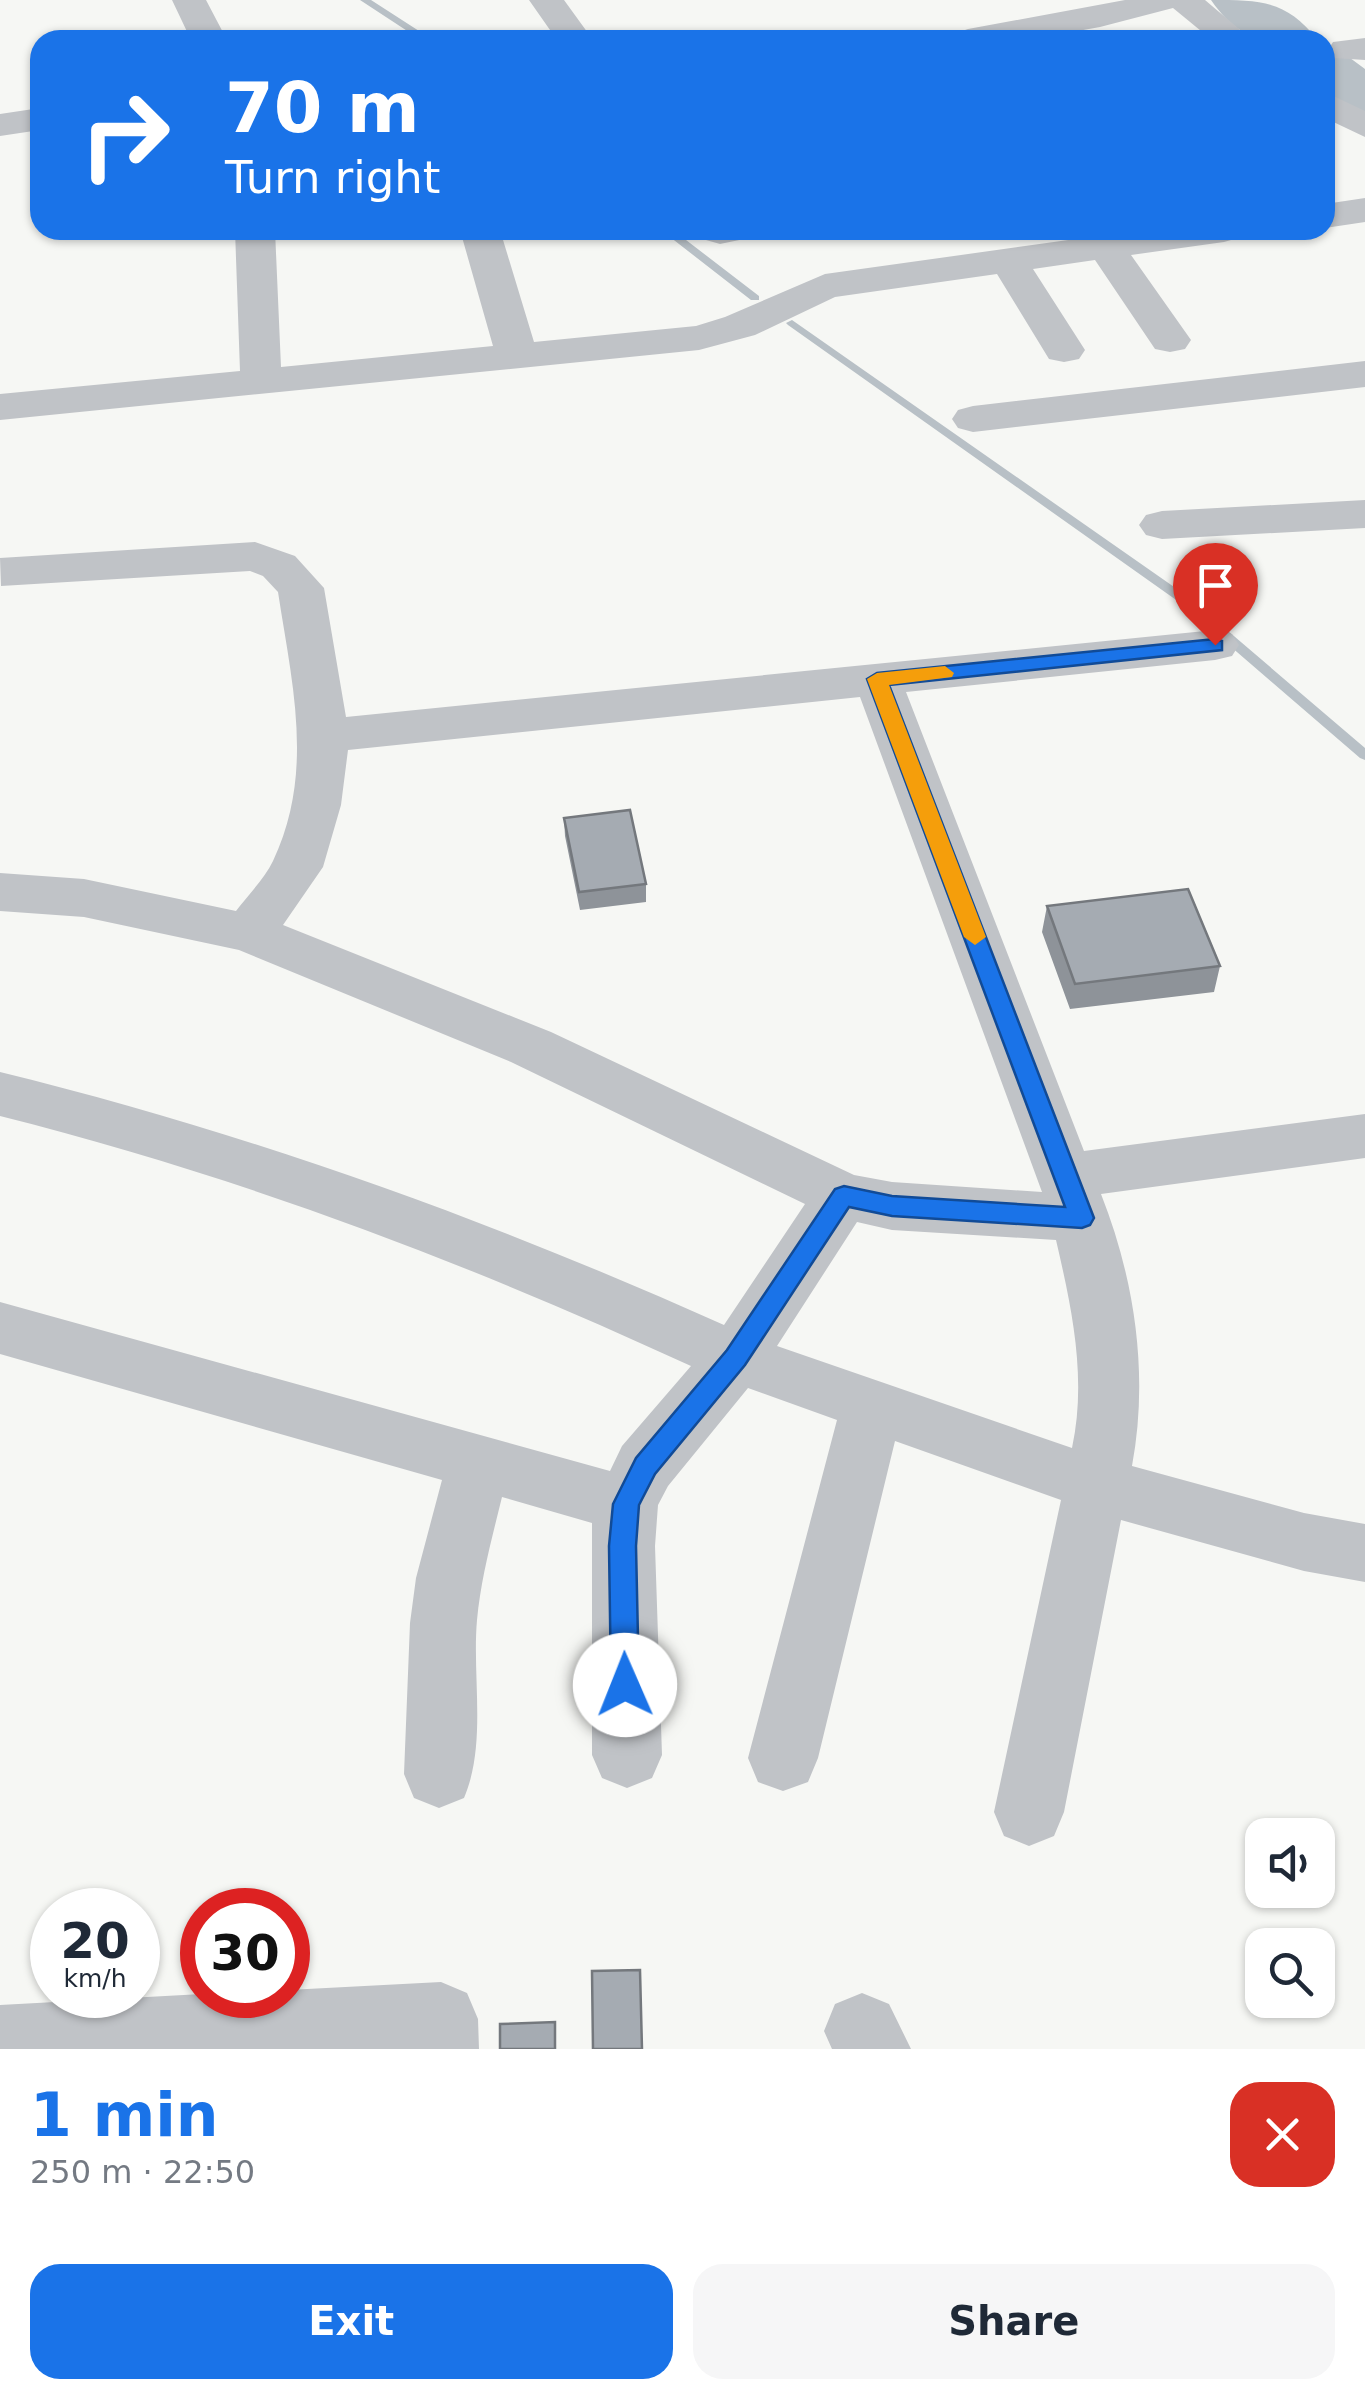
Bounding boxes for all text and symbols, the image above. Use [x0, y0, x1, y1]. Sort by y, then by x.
text: 70 m [225, 67, 420, 149]
icon: right [60, 70, 190, 200]
text: Turn right [225, 151, 440, 204]
pin [1173, 543, 1258, 646]
icon: arrive [1188, 558, 1243, 613]
position arrow [573, 1633, 677, 1737]
map controls [1245, 1818, 1335, 2018]
button: sound [1245, 1818, 1335, 1908]
speed limit sign: 30 [180, 1888, 310, 2018]
text: 20 [60, 1912, 130, 1970]
button: search [1245, 1928, 1335, 2018]
text: km/h [63, 1964, 127, 1993]
text: 1 min [30, 2080, 218, 2150]
button: close [1230, 2082, 1335, 2187]
text: 250 m · 22:50 [30, 2153, 255, 2191]
button: Exit [30, 2264, 673, 2379]
button: Share [693, 2264, 1335, 2379]

